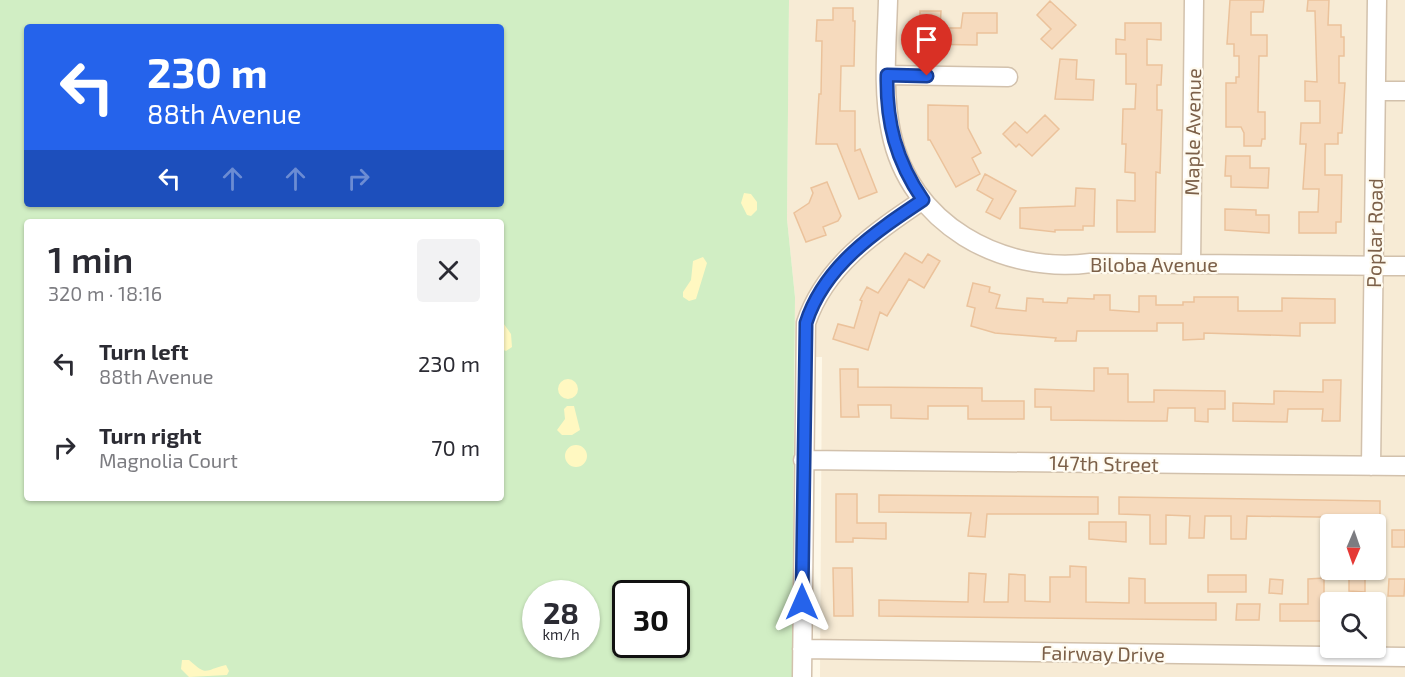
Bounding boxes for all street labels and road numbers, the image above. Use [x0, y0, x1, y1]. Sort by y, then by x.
street label: Maple Avenue [1179, 68, 1205, 196]
street label: Poplar Road [1361, 178, 1387, 288]
street label: Biloba Avenue [1090, 252, 1218, 276]
street label: 147th Street [1049, 450, 1159, 476]
street label: Fairway Drive [1041, 640, 1165, 666]

